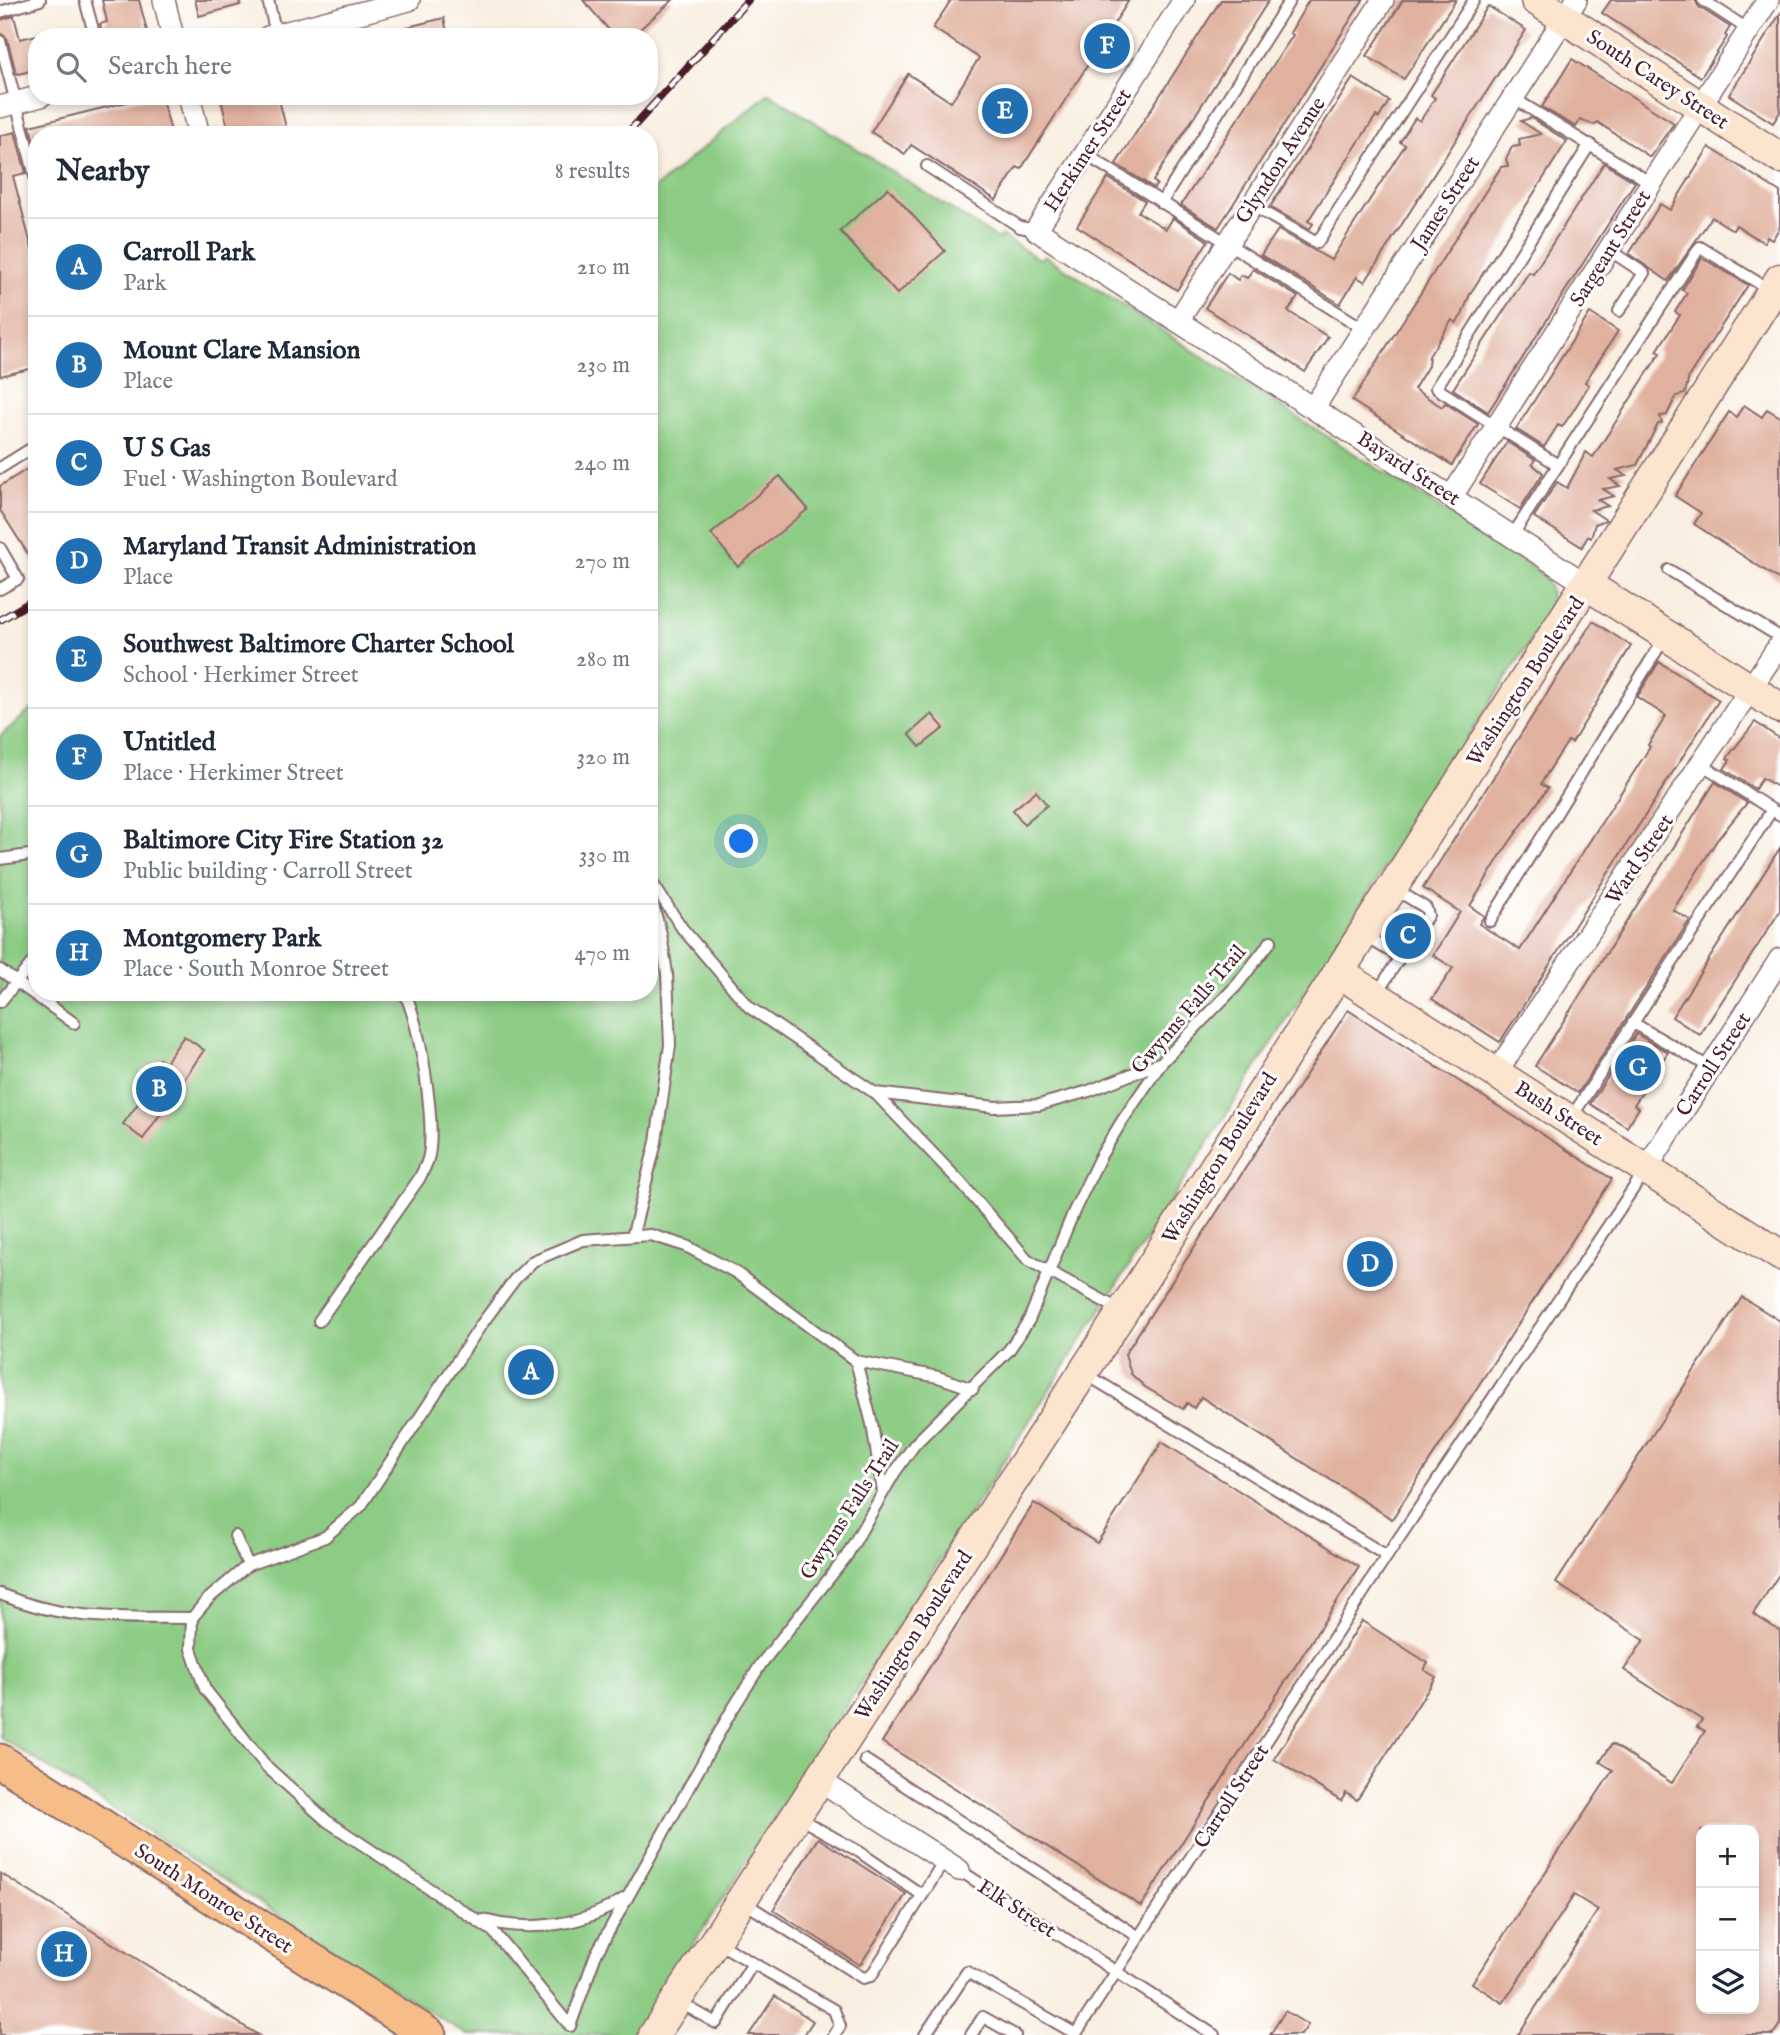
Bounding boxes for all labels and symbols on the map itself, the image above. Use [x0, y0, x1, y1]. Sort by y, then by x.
pin: F [1084, 20, 1130, 72]
street label: South Carey Street [1581, 24, 1733, 136]
street label: Herkimer Street [1038, 84, 1138, 218]
pin: E [982, 85, 1028, 137]
street label: Glyndon Avenue [1230, 92, 1333, 229]
street label: James Street [1405, 152, 1487, 258]
street label: Sargeant Street [1565, 185, 1658, 312]
street label: Bayard Street [1351, 426, 1465, 513]
street label: Washington Boulevard [1461, 591, 1592, 772]
street label: Ward Street [1600, 809, 1680, 910]
your location [724, 824, 758, 858]
pin: C [1385, 910, 1431, 962]
street label: Gwynns Falls Trail [1126, 940, 1253, 1080]
street label: Carroll Street [1671, 1008, 1758, 1122]
pin: G [1615, 1042, 1661, 1094]
pin: B [136, 1063, 182, 1115]
street label: Washington Boulevard [1157, 1067, 1284, 1250]
street label: Bush Street [1509, 1076, 1608, 1153]
pin: D [1347, 1238, 1393, 1290]
pin: A [508, 1346, 554, 1398]
street label: Gwynns Falls Trail [795, 1434, 906, 1585]
street label: Washington Boulevard [849, 1545, 980, 1726]
street label: Carroll Street [1189, 1740, 1276, 1854]
street label: South Monroe Street [129, 1838, 297, 1960]
street label: Elk Street [972, 1874, 1061, 1945]
pin: H [41, 1928, 87, 1980]

